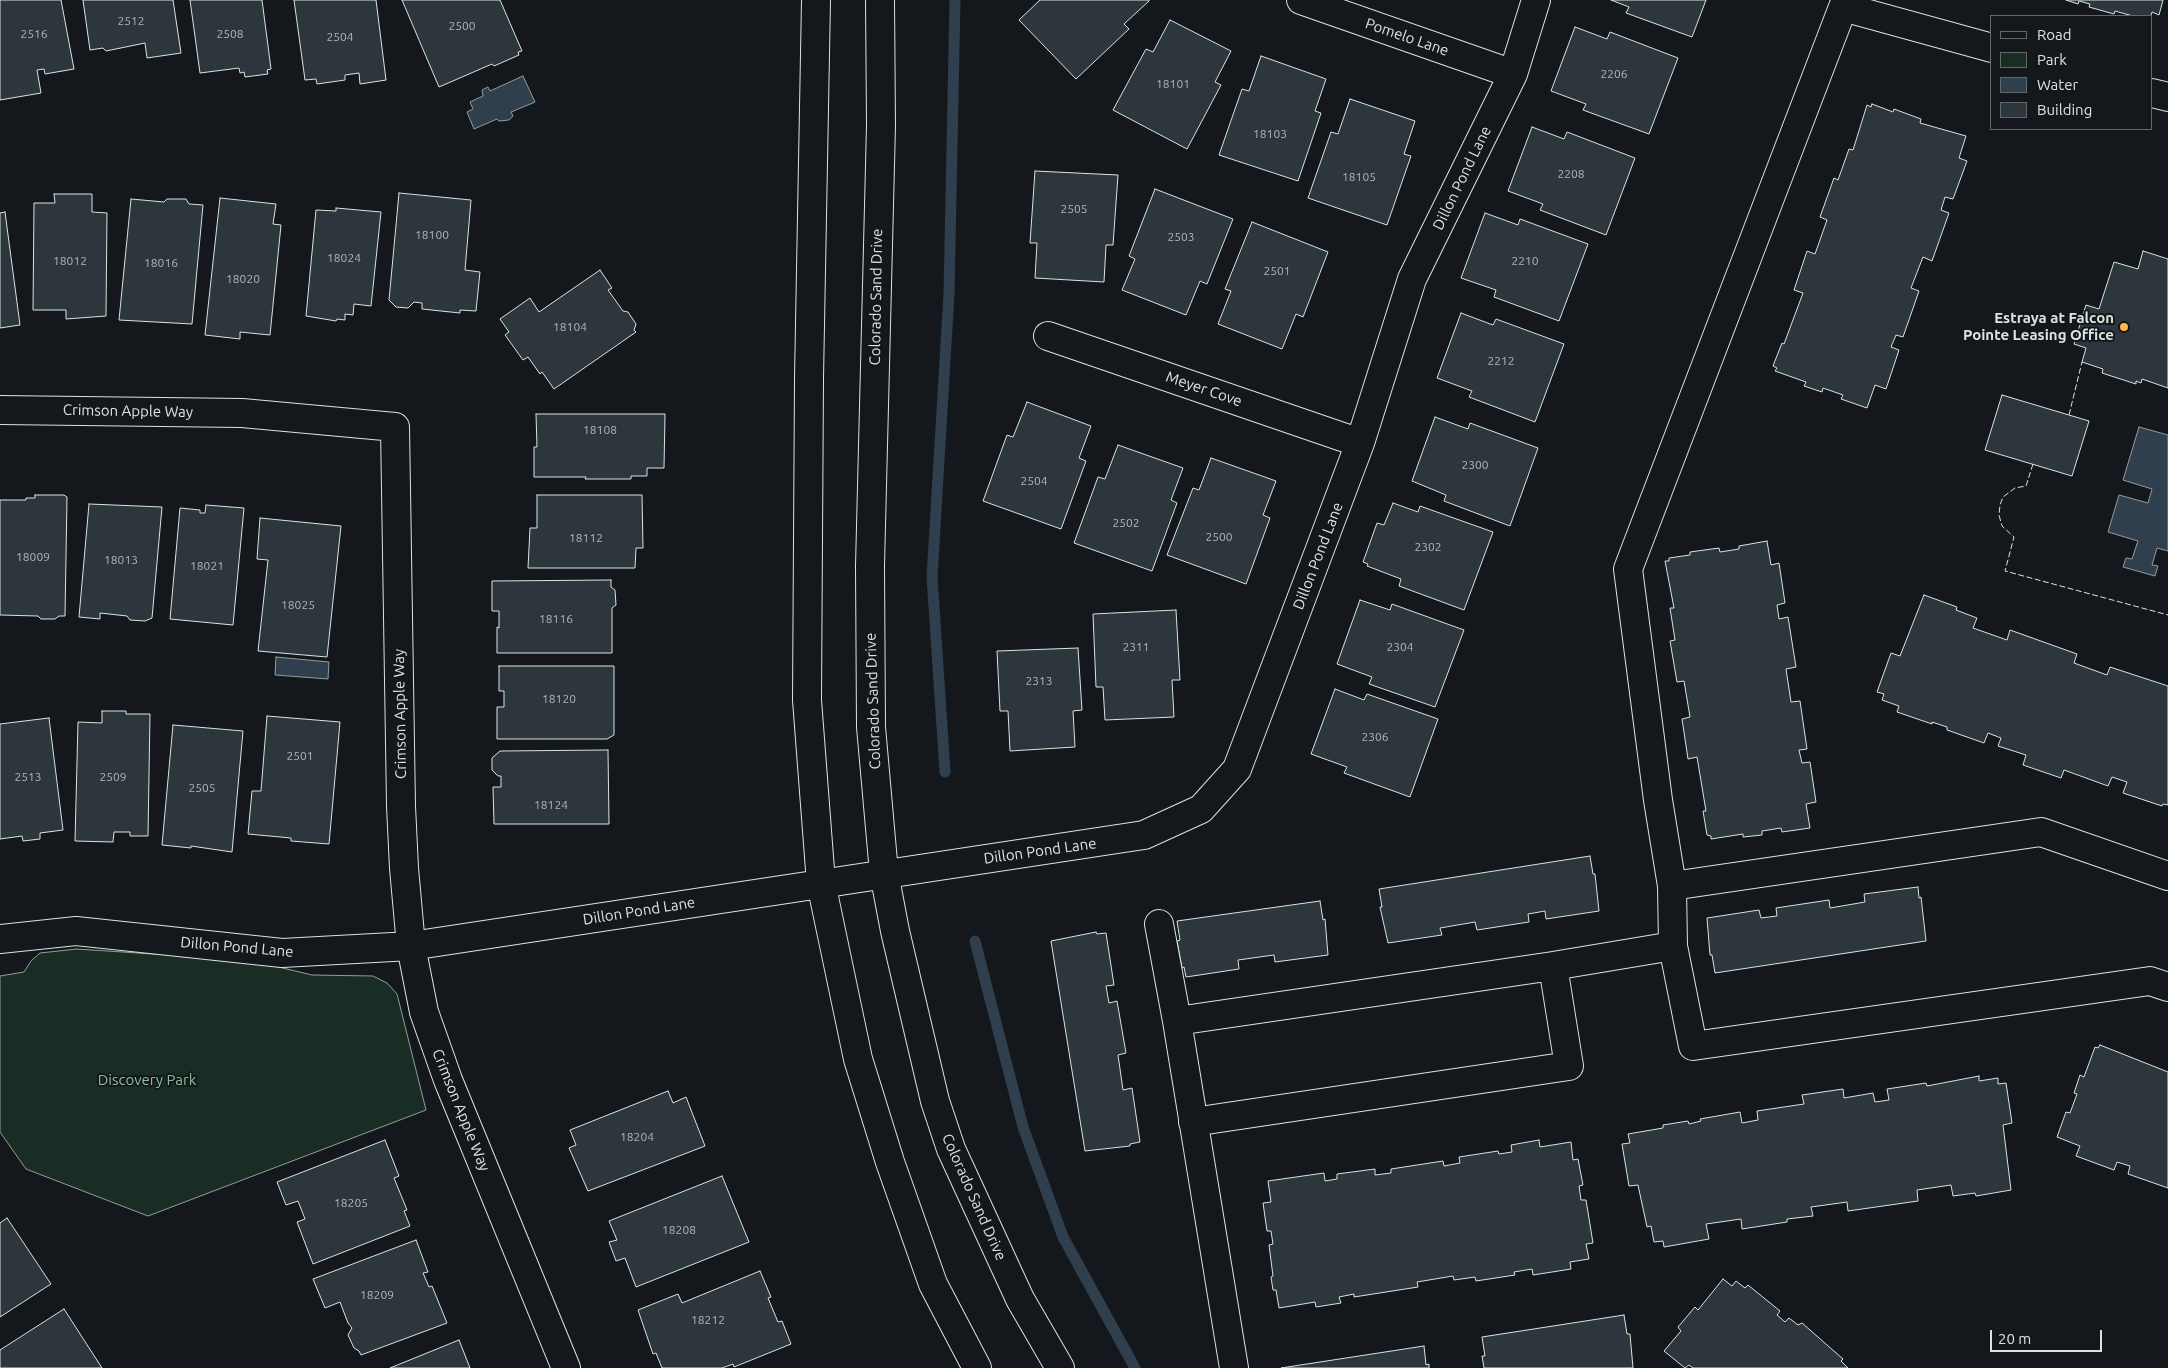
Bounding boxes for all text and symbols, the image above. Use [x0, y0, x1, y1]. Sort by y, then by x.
house number: 2512 [117, 14, 145, 28]
street label: Pomelo Lane [1363, 14, 1451, 60]
legend [1990, 15, 2153, 130]
house number: 2500 [448, 19, 476, 33]
text: Road [2037, 26, 2072, 43]
house number: 2516 [20, 27, 48, 41]
house number: 2508 [216, 27, 244, 41]
house number: 2504 [326, 30, 354, 44]
text: Park [2037, 51, 2067, 68]
house number: 2206 [1600, 67, 1628, 81]
text: Water [2037, 76, 2078, 93]
house number: 18101 [1156, 77, 1190, 91]
text: Building [2037, 101, 2092, 118]
street label: Dillon Pond Lane [1429, 123, 1495, 233]
house number: 18103 [1253, 127, 1287, 141]
house number: 2208 [1557, 167, 1585, 181]
house number: 18105 [1342, 170, 1376, 184]
house number: 2505 [1060, 202, 1088, 216]
house number: 18100 [415, 228, 449, 242]
street label: Colorado Sand Drive [866, 228, 886, 366]
house number: 2503 [1167, 230, 1195, 244]
house number: 18024 [327, 251, 361, 265]
house number: 18012 [53, 254, 87, 268]
house number: 2210 [1511, 254, 1539, 268]
house number: 18016 [144, 256, 178, 270]
house number: 2501 [1263, 264, 1291, 278]
house number: 18020 [226, 272, 260, 286]
place label: Estraya at Falcon Pointe Leasing Office [1963, 309, 2114, 344]
house number: 18104 [553, 320, 587, 334]
marker: Estraya at Falcon Pointe Leasing Office [2118, 321, 2130, 333]
house number: 2212 [1487, 354, 1515, 368]
street label: Meyer Cove [1164, 368, 1244, 410]
street label: Crimson Apple Way [63, 401, 193, 421]
house number: 18108 [583, 423, 617, 437]
house number: 2300 [1461, 458, 1489, 472]
house number: 2504 [1020, 474, 1048, 488]
street label: Dillon Pond Lane [1289, 500, 1347, 612]
house number: 2502 [1112, 516, 1140, 530]
house number: 2500 [1205, 530, 1233, 544]
house number: 18112 [569, 531, 603, 545]
house number: 2302 [1414, 540, 1442, 554]
house number: 18009 [16, 550, 50, 564]
house number: 18013 [104, 553, 138, 567]
house number: 18021 [190, 559, 224, 573]
house number: 18025 [281, 598, 315, 612]
house number: 18116 [539, 612, 573, 626]
street label: Colorado Sand Drive [862, 632, 884, 770]
house number: 2311 [1122, 640, 1150, 654]
house number: 2304 [1386, 640, 1414, 654]
street label: Crimson Apple Way [390, 649, 410, 779]
house number: 2313 [1025, 674, 1053, 688]
house number: 18120 [542, 692, 576, 706]
house number: 2306 [1361, 730, 1389, 744]
house number: 2501 [286, 749, 314, 763]
house number: 2513 [14, 770, 42, 784]
house number: 2509 [99, 770, 127, 784]
house number: 2505 [188, 781, 216, 795]
house number: 18124 [534, 798, 568, 812]
street label: Dillon Pond Lane [983, 834, 1097, 868]
street label: Dillon Pond Lane [582, 893, 696, 929]
street label: Dillon Pond Lane [180, 933, 294, 961]
street label: Crimson Apple Way [428, 1046, 494, 1174]
park label: Discovery Park [98, 1071, 196, 1089]
house number: 18204 [620, 1130, 654, 1144]
street label: Colorado Sand Drive [938, 1131, 1010, 1263]
house number: 18205 [334, 1196, 368, 1210]
house number: 18208 [662, 1223, 696, 1237]
house number: 18209 [360, 1288, 394, 1302]
house number: 18212 [691, 1313, 725, 1327]
scale bar [1993, 1320, 2106, 1352]
text: 20 m [1998, 1330, 2031, 1347]

